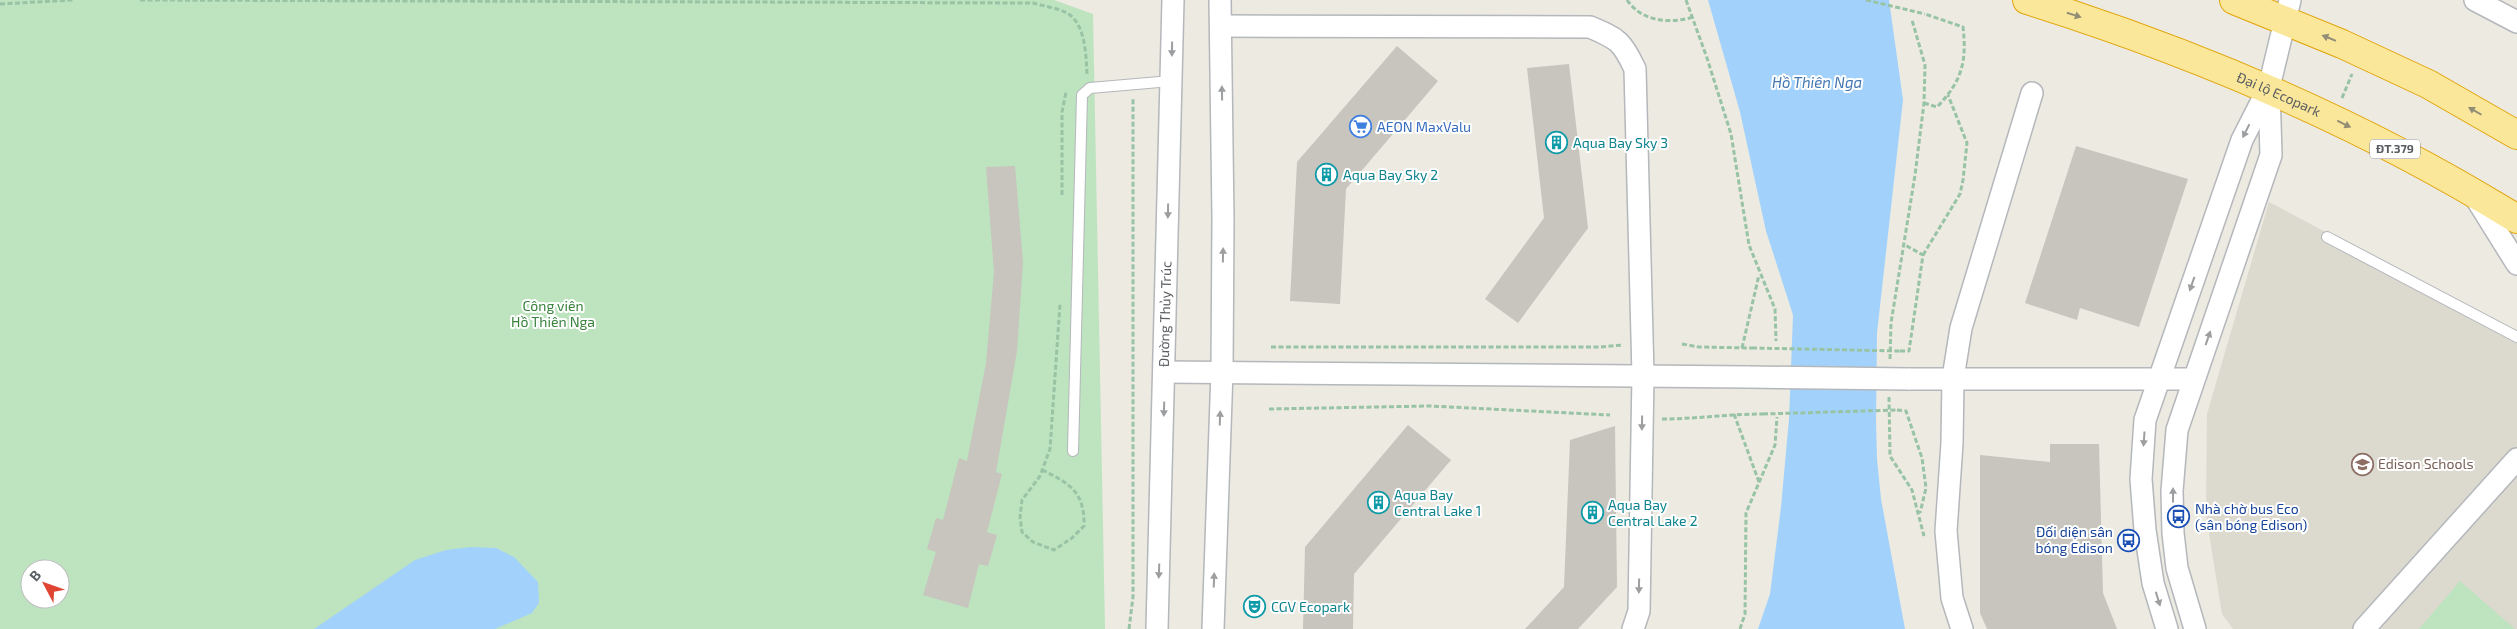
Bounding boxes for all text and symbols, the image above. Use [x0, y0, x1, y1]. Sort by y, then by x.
one-way arrow [2066, 11, 2081, 19]
one-way arrow [2322, 34, 2337, 42]
one-way arrow [1168, 41, 1176, 57]
street label: Đại lộ Ecopark [2234, 68, 2324, 120]
water label: Hồ Thiên Nga [1772, 73, 1862, 91]
one-way arrow [1218, 85, 1226, 101]
one-way arrow [2468, 106, 2481, 115]
supermarket icon: AEON MaxValu [1349, 115, 1373, 139]
place label: AEON MaxValu [1377, 118, 1471, 135]
one-way arrow [2337, 120, 2351, 128]
one-way arrow [2242, 124, 2250, 138]
building icon: Aqua Bay Sky 3 [1545, 131, 1569, 155]
place label: Aqua Bay Sky 3 [1573, 134, 1668, 151]
road number: ĐT.379 [2370, 140, 2420, 158]
building icon: Aqua Bay Sky 2 [1315, 163, 1339, 187]
place label: Aqua Bay Sky 2 [1343, 166, 1438, 183]
one-way arrow [1164, 203, 1172, 219]
one-way arrow [1219, 247, 1227, 263]
street label: Đường Thủy Trúc [1155, 261, 1174, 367]
one-way arrow [2188, 277, 2196, 292]
park label: Công viên Hồ Thiên Nga [511, 297, 595, 330]
one-way arrow [2205, 331, 2212, 346]
one-way arrow [1159, 401, 1167, 417]
one-way arrow [1217, 410, 1225, 426]
one-way arrow [1638, 416, 1646, 432]
one-way arrow [2140, 431, 2148, 447]
school or university icon: Edison Schools [2350, 452, 2374, 476]
place label: Edison Schools [2378, 455, 2474, 472]
place label: Aqua Bay Central Lake 1 [1394, 486, 1481, 519]
one-way arrow [2169, 487, 2177, 503]
building icon: Aqua Bay Central Lake 1 [1366, 491, 1390, 515]
place label: Aqua Bay Central Lake 2 [1608, 496, 1698, 529]
place label: Nhà chờ bus Eco (sân bóng Edison) [2195, 500, 2307, 533]
building icon: Aqua Bay Central Lake 2 [1580, 501, 1604, 525]
bus stop icon: Nhà chờ bus Eco (sân bóng Edison) [2167, 505, 2191, 529]
place label: Đối diện sân bóng Edison [2035, 523, 2113, 556]
bus stop icon: Đối diện sân bóng Edison [2117, 528, 2141, 552]
north arrow [20, 559, 70, 609]
one-way arrow [1155, 563, 1163, 579]
text: B [25, 566, 44, 584]
one-way arrow [1211, 572, 1219, 588]
one-way arrow [1635, 578, 1643, 594]
one-way arrow [2154, 592, 2162, 607]
theatre icon: CGV Ecopark [1243, 595, 1267, 619]
place label: CGV Ecopark [1271, 598, 1350, 615]

